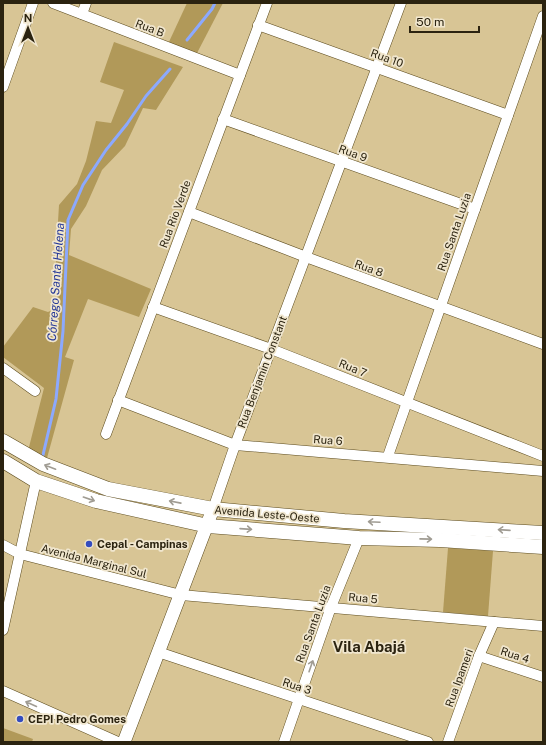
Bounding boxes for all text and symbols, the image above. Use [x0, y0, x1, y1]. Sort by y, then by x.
north arrow [8, 8, 48, 48]
scale bar [410, 8, 479, 34]
text: N [24, 12, 32, 24]
text: 50 m [416, 15, 444, 29]
street label: Rua B [134, 17, 166, 39]
street label: Rua 10 [369, 47, 405, 69]
street label: Rua 9 [337, 142, 369, 164]
street label: Rua Rio Verde [157, 178, 193, 250]
street label: Rua Santa Luzia [435, 191, 473, 273]
water label: Córrego Santa Helena [45, 222, 67, 342]
street label: Rua 8 [353, 257, 385, 279]
street label: Rua Benjamin Constant [235, 314, 289, 430]
street label: Rua 7 [337, 357, 369, 379]
street label: Rua 6 [313, 433, 343, 447]
one-way arrow [44, 463, 57, 470]
one-way arrow [83, 496, 96, 503]
one-way arrow [169, 497, 182, 505]
street label: Avenida Leste-Oeste [214, 503, 320, 525]
one-way arrow [368, 519, 381, 526]
one-way arrow [239, 526, 252, 533]
one-way arrow [498, 527, 511, 534]
one-way arrow [419, 536, 432, 543]
place label: Cepal - Campinas [97, 538, 188, 550]
marker: Cepal - Campinas [84, 539, 94, 549]
street label: Avenida Marginal Sul [40, 542, 148, 580]
street label: Rua Santa Luzia [293, 583, 333, 665]
street label: Rua 5 [348, 591, 378, 605]
district label: Vila Abajá [333, 638, 405, 655]
street label: Rua 4 [499, 645, 531, 665]
street label: Rua Ipameri [443, 647, 475, 709]
one-way arrow [307, 660, 315, 672]
street label: Rua 3 [281, 676, 313, 696]
one-way arrow [26, 700, 38, 707]
place label: CEPI Pedro Gomes [28, 713, 126, 725]
marker: CEPI Pedro Gomes [15, 714, 25, 724]

